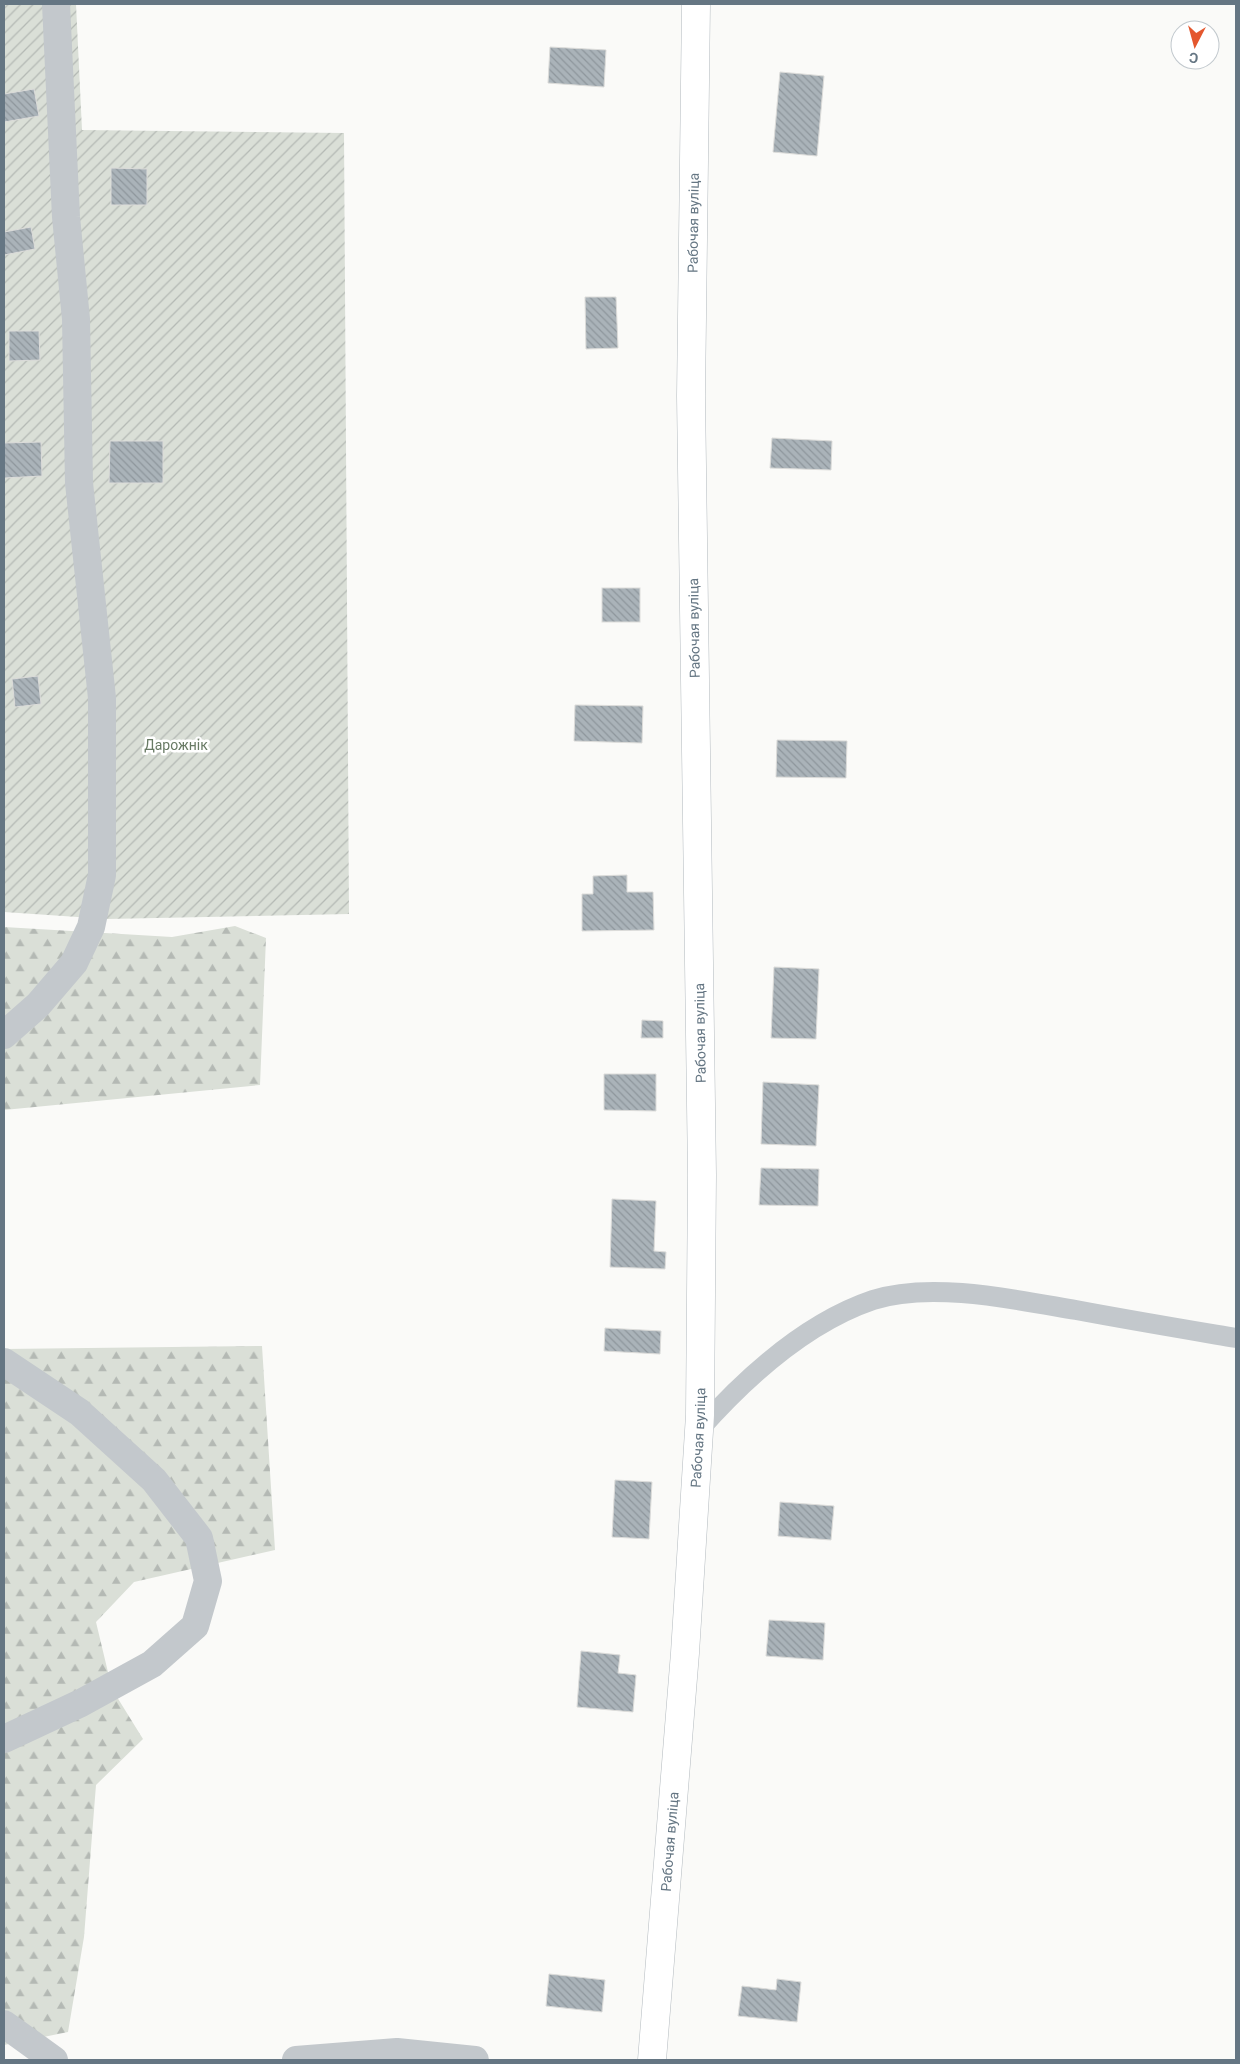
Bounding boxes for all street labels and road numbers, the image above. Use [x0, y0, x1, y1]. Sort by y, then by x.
street label: Рабочая вуліца [685, 173, 702, 273]
street label: Рабочая вуліца [685, 578, 703, 678]
street label: Рабочая вуліца [691, 983, 709, 1083]
street label: Рабочая вуліца [687, 1388, 708, 1488]
street label: Рабочая вуліца [658, 1791, 682, 1892]

